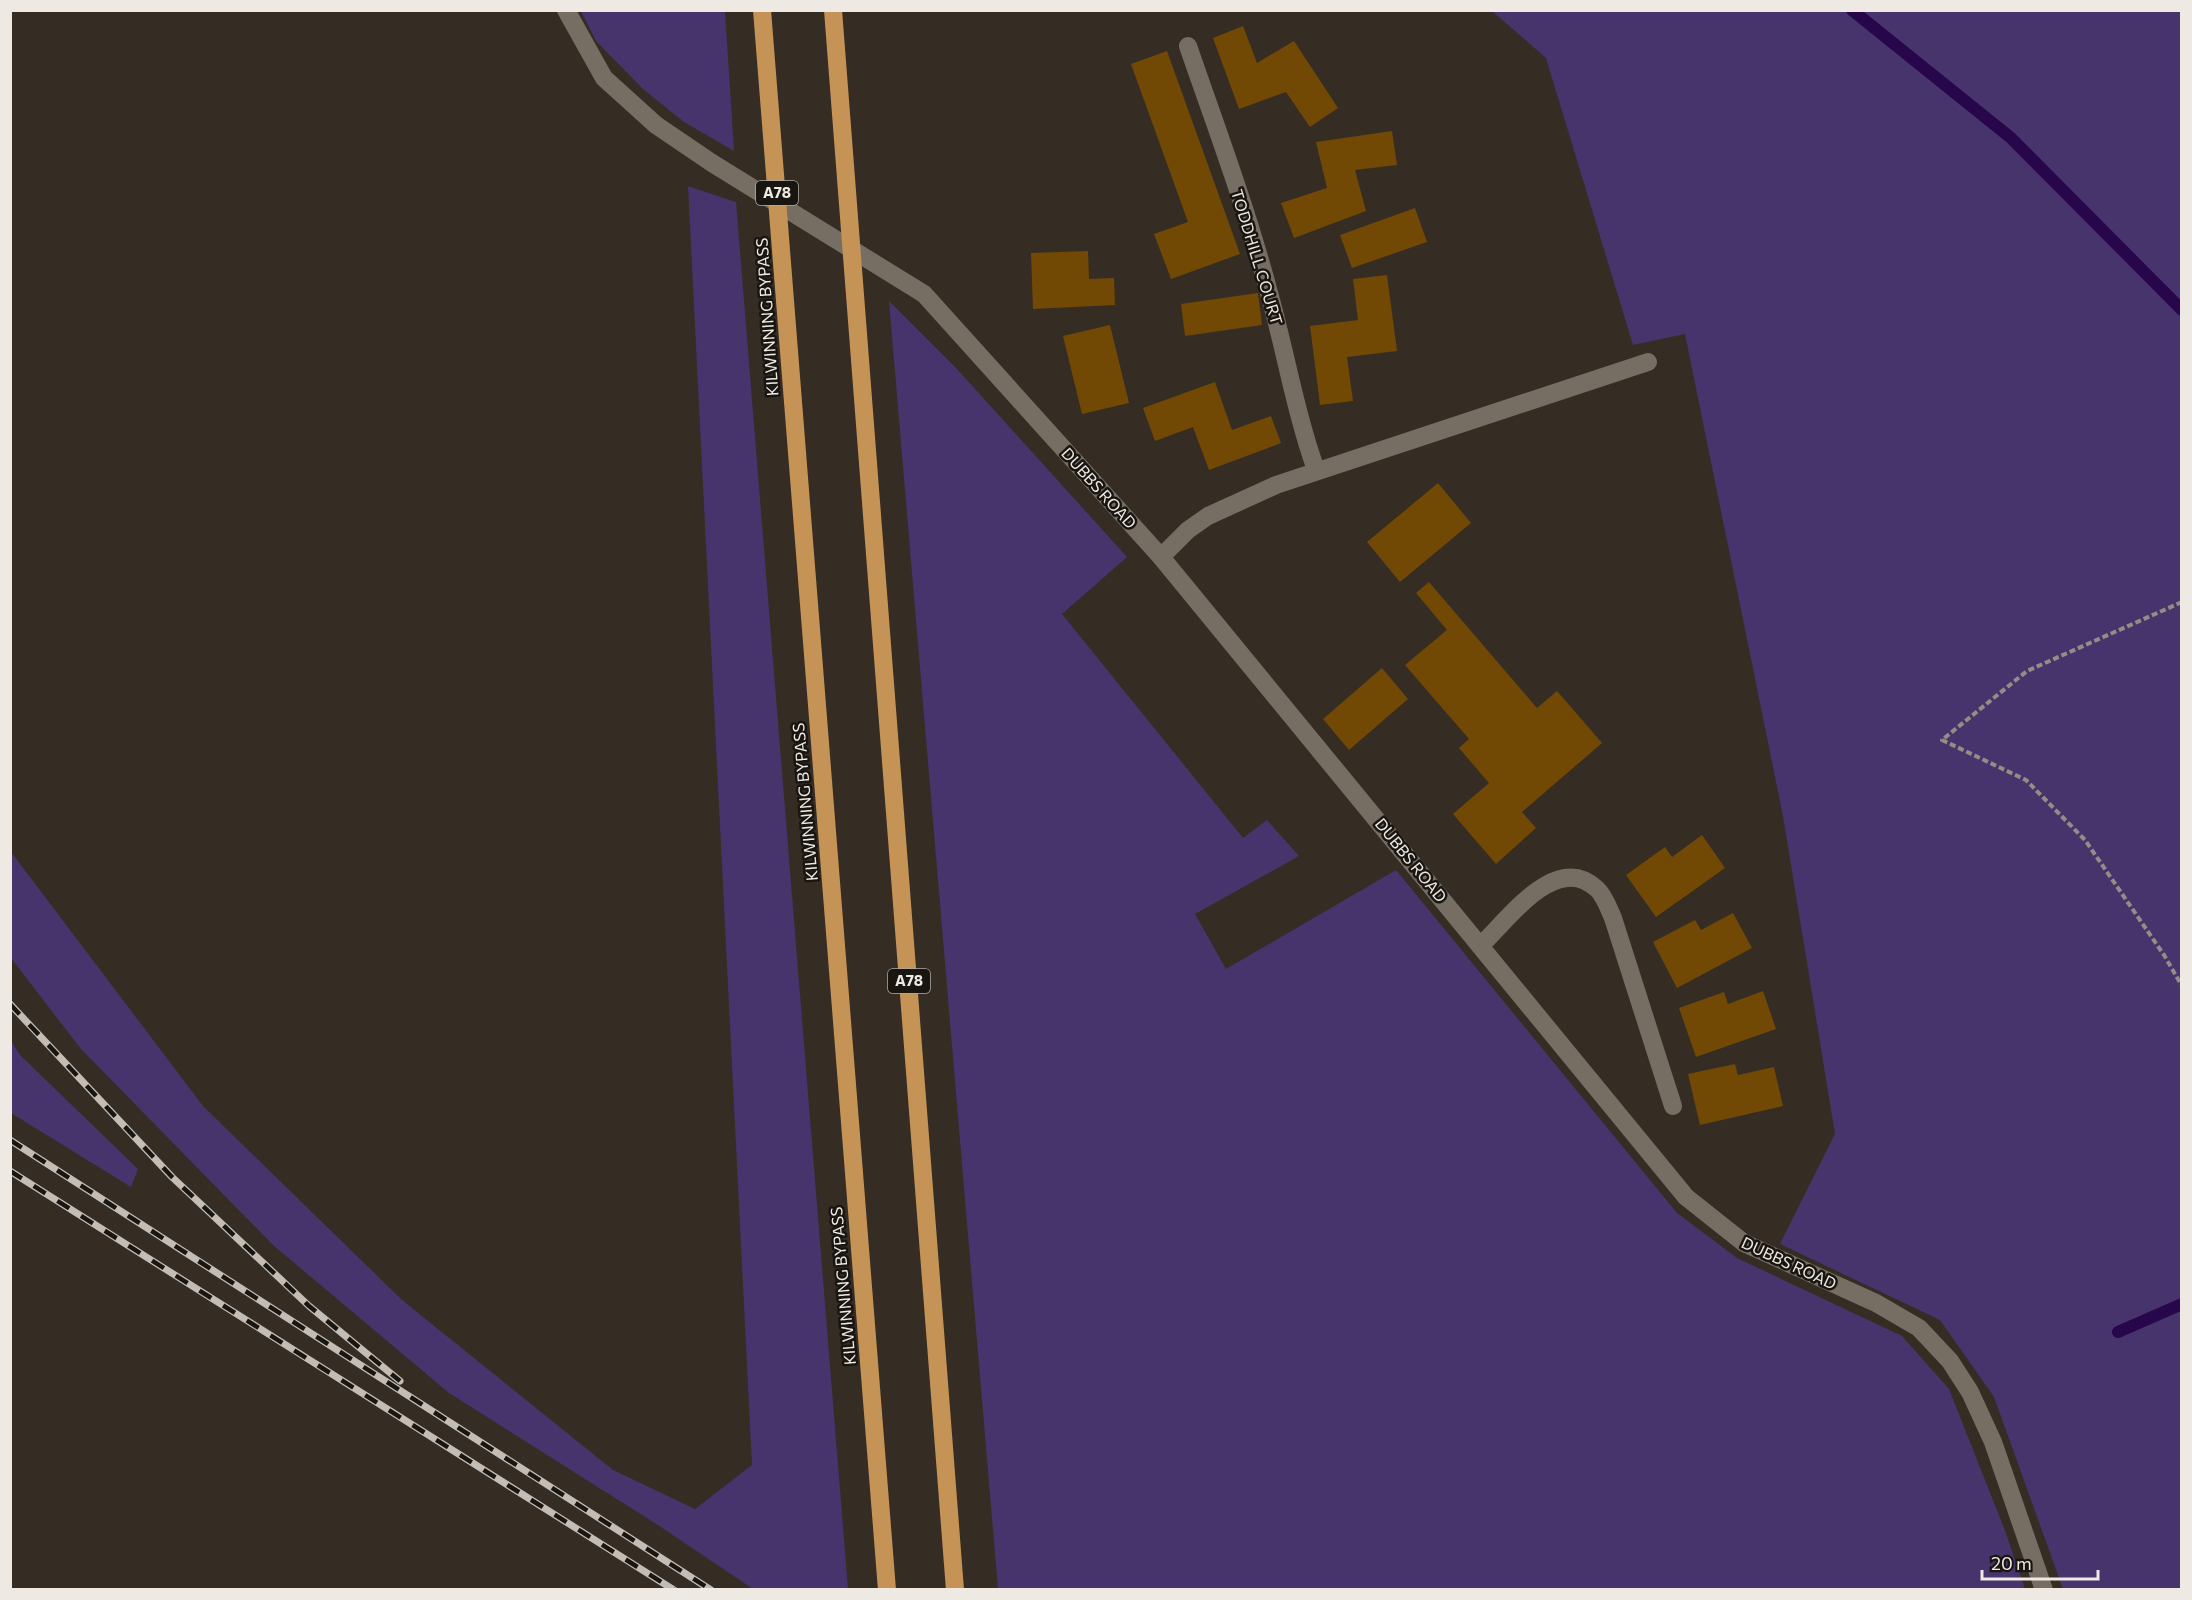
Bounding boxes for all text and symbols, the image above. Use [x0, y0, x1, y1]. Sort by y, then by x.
road number: A78 [756, 181, 798, 205]
street label: TODDHILL COURT [1228, 187, 1287, 327]
street label: KILWINNING BYPASS [751, 237, 782, 397]
street label: DUBBS ROAD [1058, 443, 1141, 532]
street label: KILWINNING BYPASS [788, 722, 821, 882]
street label: DUBBS ROAD [1372, 814, 1451, 905]
road number: A78 [888, 969, 930, 993]
street label: KILWINNING BYPASS [826, 1206, 859, 1366]
street label: DUBBS ROAD [1739, 1232, 1840, 1293]
scale bar [1982, 1543, 2098, 1581]
text: 20 m [1991, 1552, 2032, 1574]

